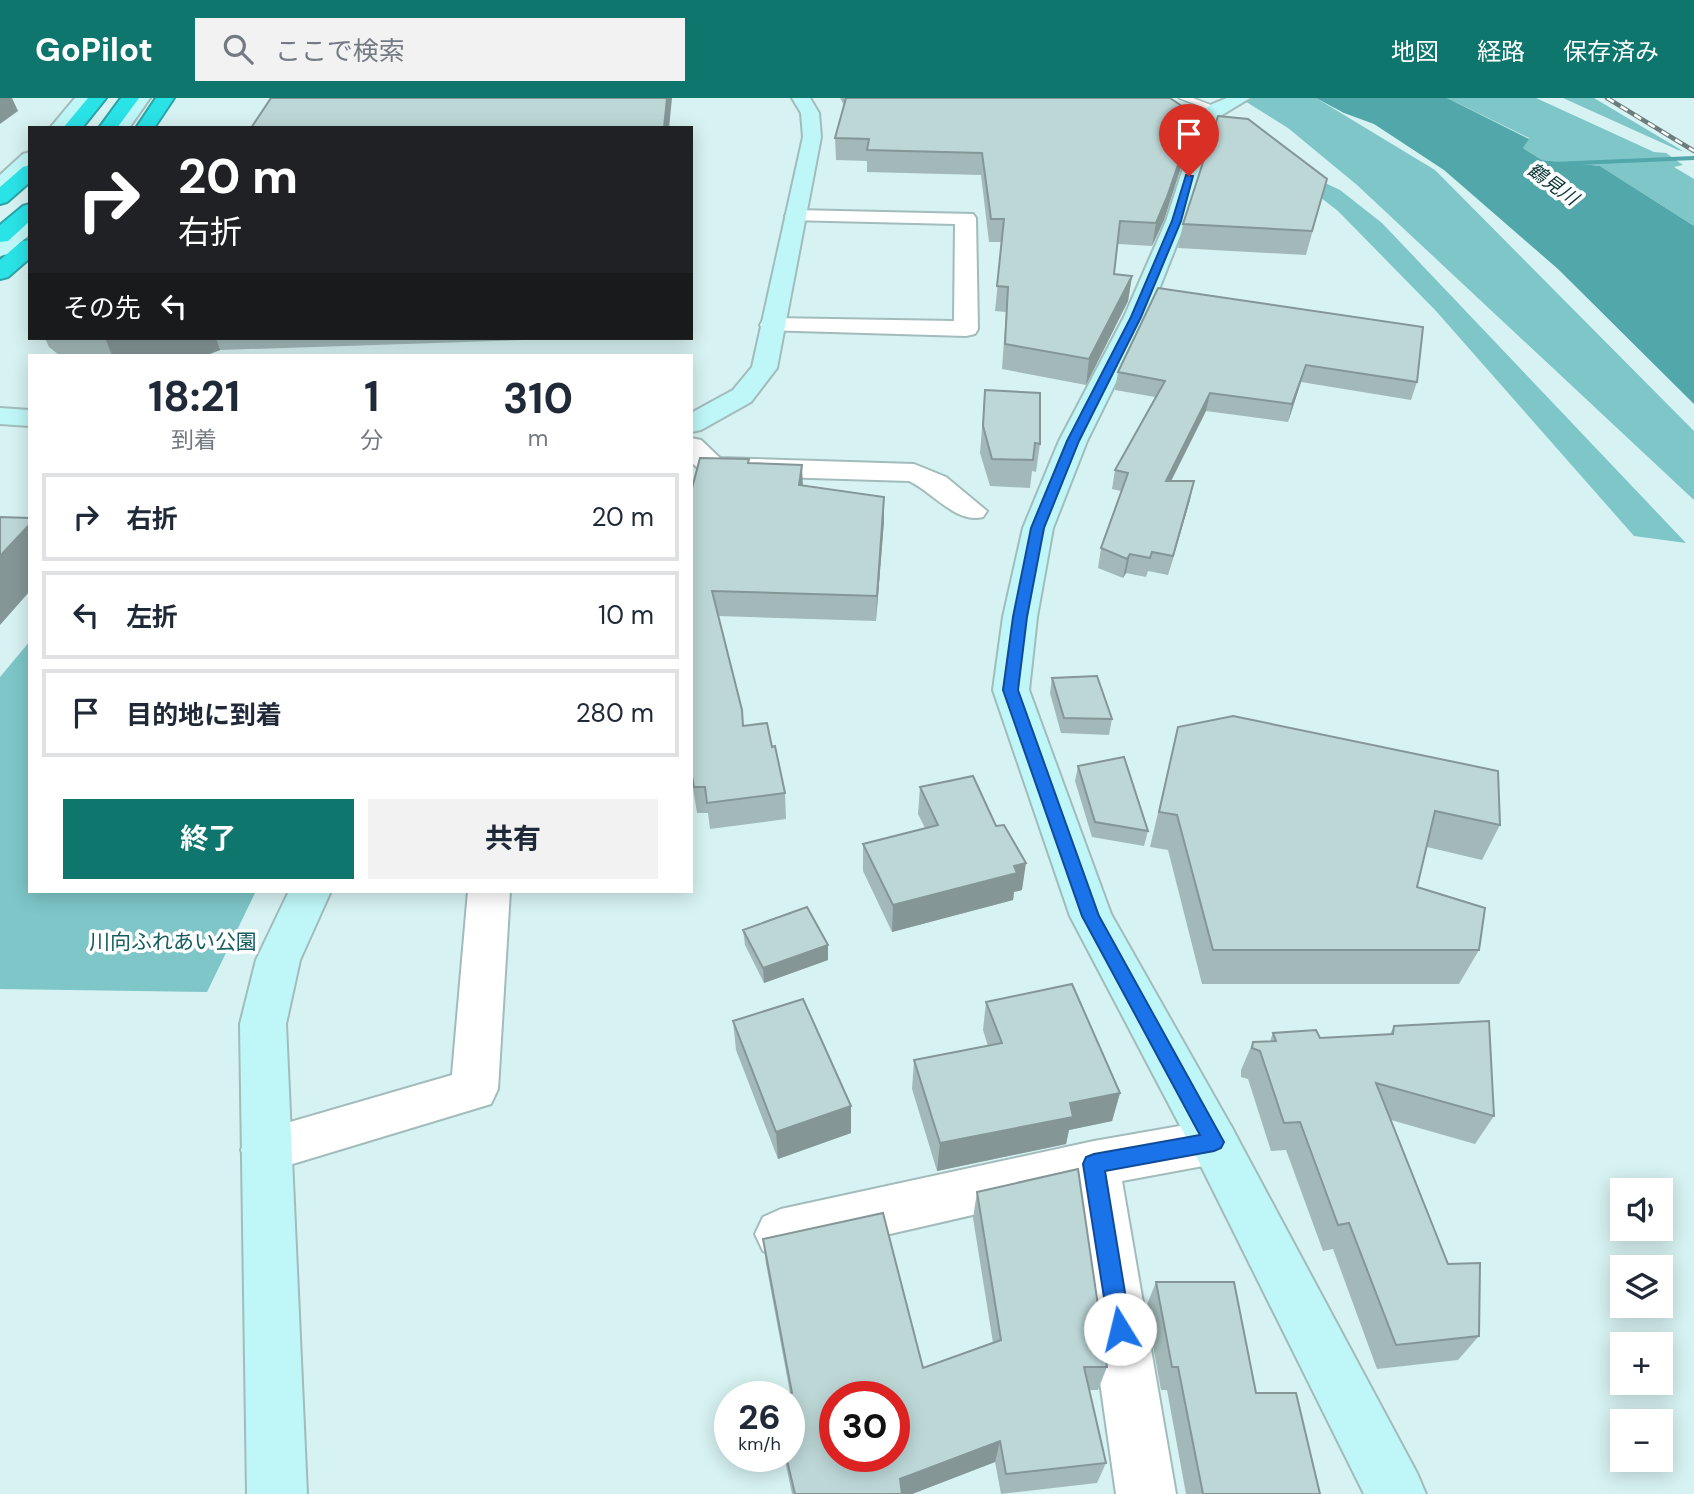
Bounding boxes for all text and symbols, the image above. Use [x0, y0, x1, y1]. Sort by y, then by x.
search box [195, 18, 685, 81]
text: GoPilot [35, 28, 153, 71]
icon: search [219, 30, 257, 68]
text: ここで検索 [275, 34, 405, 68]
text: 地図 [1391, 36, 1439, 67]
text: 経路 [1477, 36, 1525, 67]
text: 保存済み [1563, 36, 1659, 67]
pin [1159, 104, 1219, 176]
icon: arrive [1170, 115, 1208, 153]
text: 20 m [178, 144, 298, 208]
icon: right [63, 154, 154, 245]
water label: 鶴見川 [1523, 157, 1585, 212]
text: 右折 [178, 211, 242, 253]
icon: left [155, 287, 193, 325]
text: その先 [63, 291, 141, 325]
text: 18:21 [148, 369, 240, 424]
text: 1 [364, 369, 379, 424]
text: 310 [503, 371, 573, 426]
text: m [528, 423, 548, 453]
text: 到着 [171, 425, 217, 455]
text: 分 [360, 425, 383, 455]
icon: right [67, 498, 105, 536]
text: 20 m [591, 500, 654, 534]
text: 右折 [126, 502, 178, 536]
icon: left [67, 596, 105, 634]
text: 10 m [598, 598, 654, 632]
text: 左折 [126, 600, 178, 634]
icon: arrive [67, 694, 105, 732]
text: 280 m [576, 696, 654, 730]
text: 目的地に到着 [126, 698, 282, 732]
button: 終了 [63, 799, 354, 879]
button: 共有 [368, 799, 658, 879]
park label: 川向ふれあい公園 [89, 928, 257, 956]
map controls [1610, 1178, 1673, 1472]
button: sound [1610, 1178, 1673, 1241]
button: layers [1610, 1255, 1673, 1318]
position arrow [1083, 1292, 1157, 1366]
button: + [1610, 1332, 1673, 1395]
speed limit sign: 30 [819, 1381, 910, 1472]
text: 26 [738, 1394, 781, 1440]
button: − [1610, 1409, 1673, 1472]
text: km/h [738, 1432, 781, 1456]

